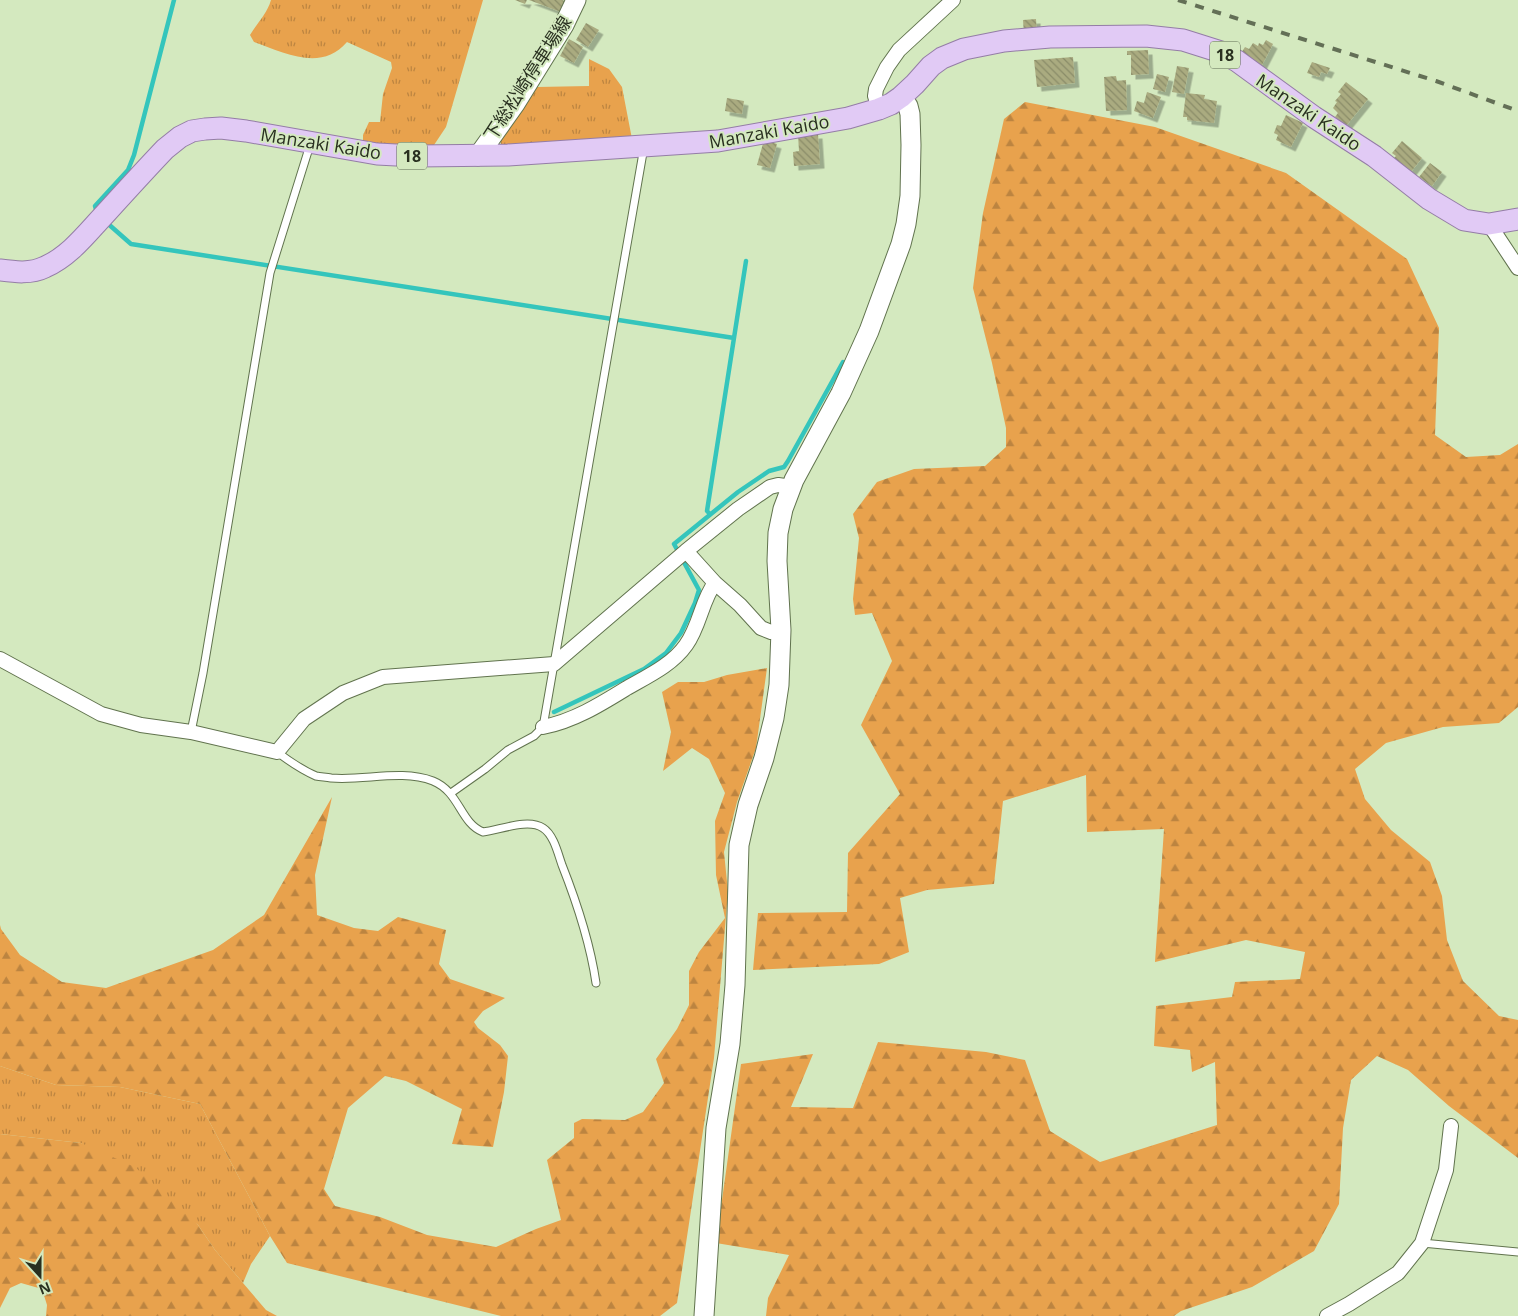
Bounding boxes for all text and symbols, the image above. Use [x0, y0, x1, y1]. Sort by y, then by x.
street label: 下総松崎停車場線 [478, 11, 576, 145]
road number: 18 [1210, 42, 1240, 68]
street label: Manzaki Kaido [1252, 68, 1366, 156]
street label: Manzaki Kaido [707, 109, 831, 153]
street label: Manzaki Kaido [259, 122, 383, 164]
road number: 18 [397, 142, 427, 170]
north arrow [15, 1251, 65, 1301]
text: N [36, 1278, 54, 1300]

